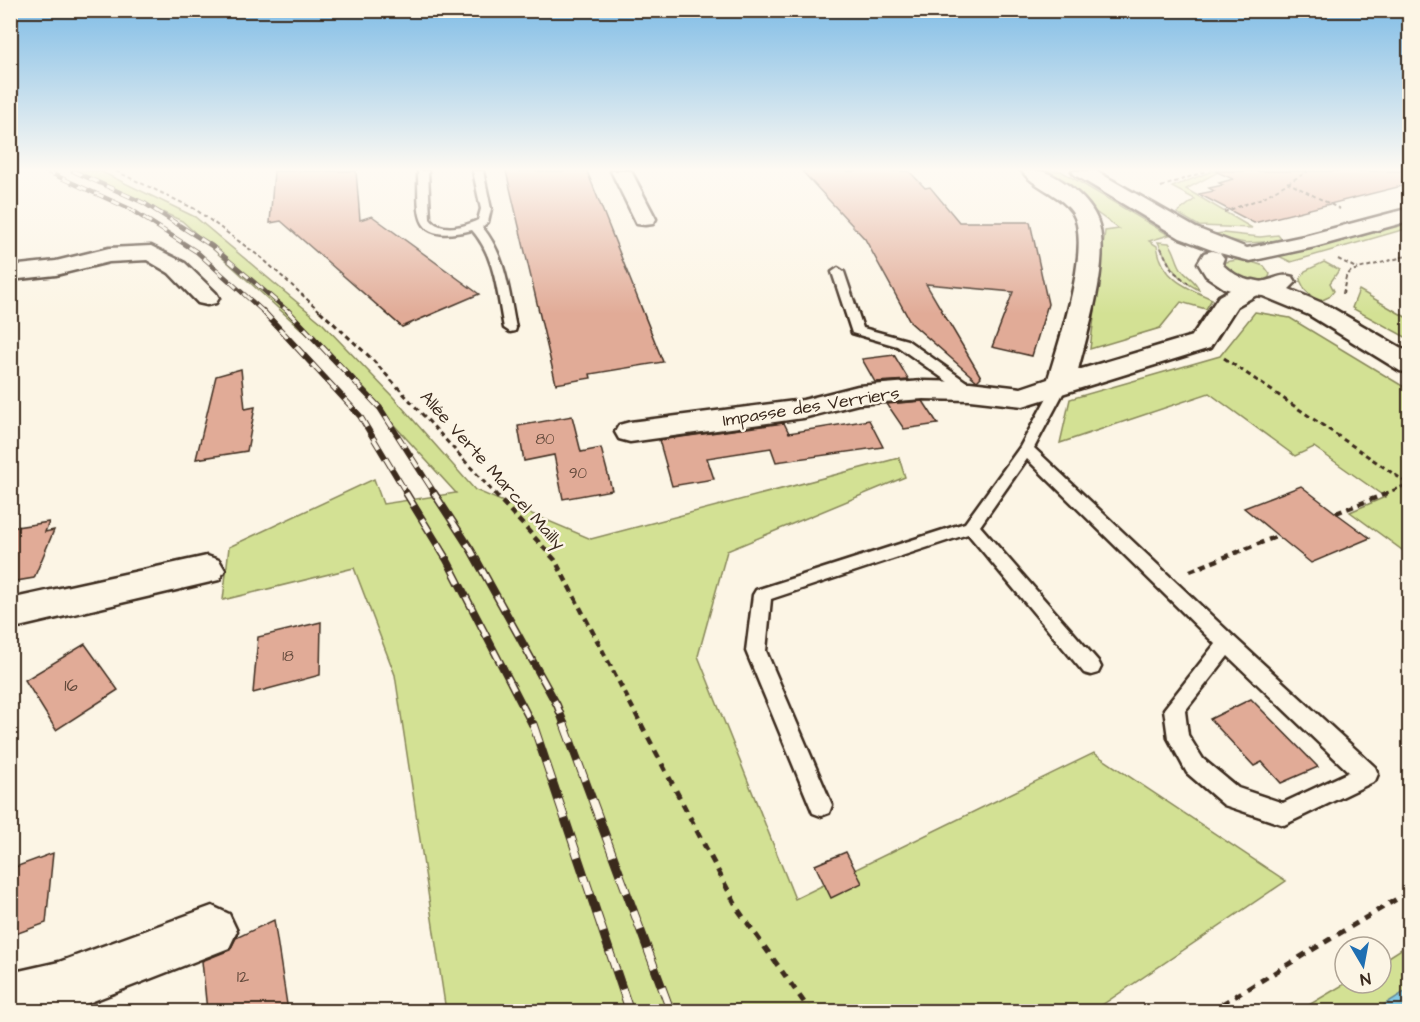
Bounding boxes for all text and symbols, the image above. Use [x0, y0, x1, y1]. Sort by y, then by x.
street label: Impasse des Verriers [721, 380, 901, 433]
street label: Allée Verte Marcel Mailly [414, 385, 571, 556]
house number: 80 [535, 429, 555, 450]
house number: 90 [569, 463, 588, 484]
house number: 18 [282, 646, 294, 667]
house number: 16 [64, 673, 78, 698]
north arrow [1333, 935, 1393, 995]
house number: 12 [237, 964, 250, 989]
text: N [1359, 967, 1372, 990]

